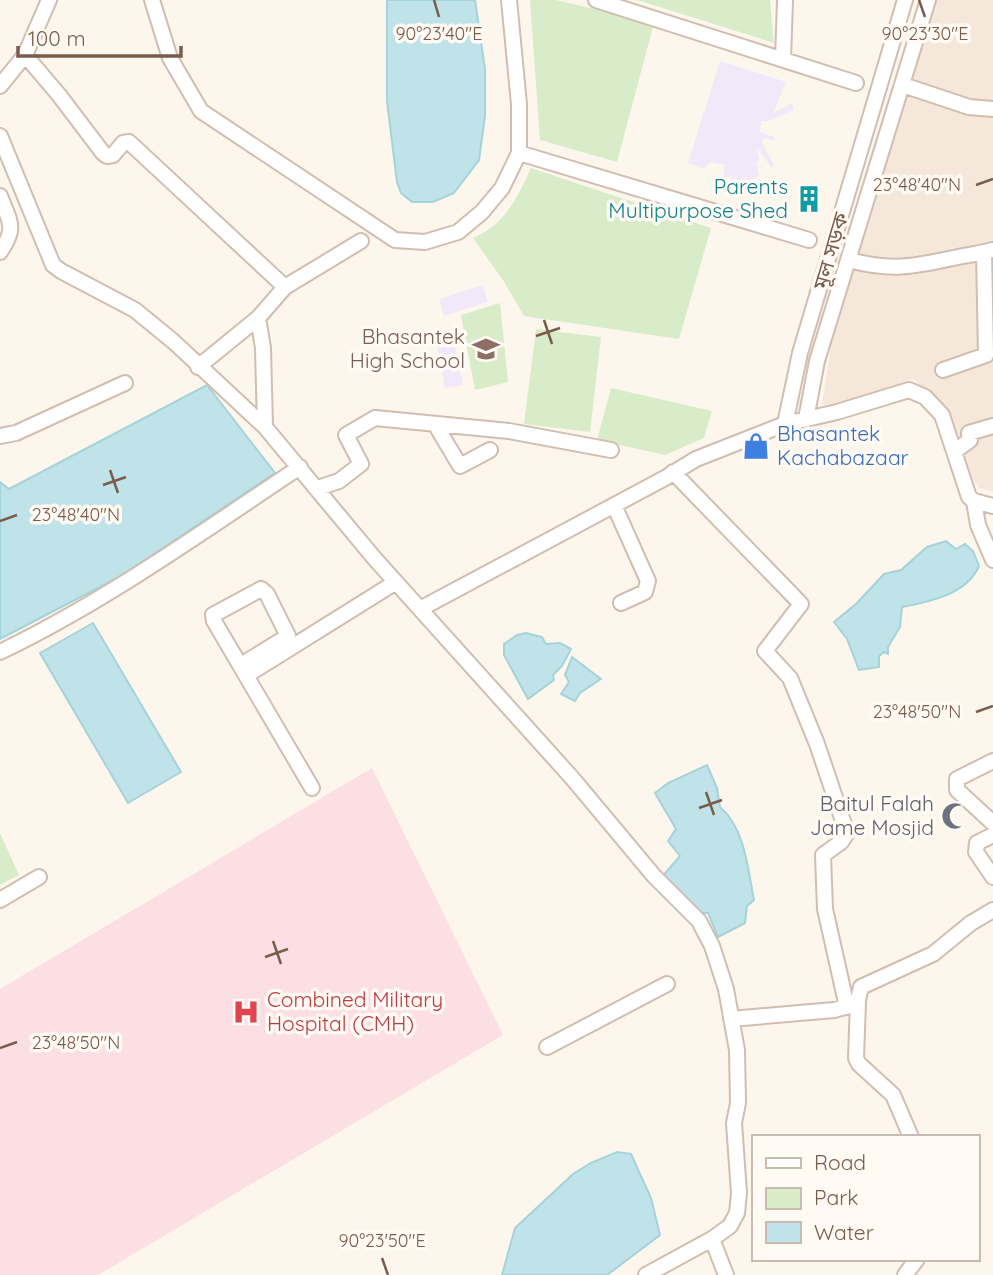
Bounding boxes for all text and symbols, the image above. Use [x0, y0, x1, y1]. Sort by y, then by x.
scale bar [18, 14, 180, 58]
text: 90°23'40"E [396, 22, 482, 45]
text: 90°23'30"E [882, 22, 968, 45]
text: 100 m [28, 25, 86, 51]
place label: Parents Multipurpose Shed [608, 173, 788, 223]
text: 23°48'40"N [873, 173, 961, 196]
building icon: Parents Multipurpose Shed [794, 184, 824, 214]
street label: মূল সড়ক [806, 208, 855, 293]
place label: Bhasantek High School [350, 323, 465, 373]
school or university icon: Bhasantek High School [471, 334, 501, 364]
place label: Bhasantek Kachabazaar [777, 420, 909, 470]
shop icon: Bhasantek Kachabazaar [741, 431, 771, 461]
text: 23°48'40"N [32, 503, 120, 526]
text: 23°48'50"N [873, 700, 961, 723]
place label: Baitul Falah Jame Mosjid [810, 790, 934, 840]
mosque icon: Baitul Falah Jame Mosjid [940, 801, 970, 831]
place label: Combined Military Hospital (CMH) [267, 986, 443, 1036]
hospital icon: Combined Military Hospital (CMH) [231, 997, 261, 1027]
text: 23°48'50"N [32, 1031, 120, 1054]
legend [752, 1135, 979, 1261]
text: Road [814, 1149, 866, 1175]
text: Park [814, 1184, 858, 1210]
text: Water [814, 1219, 874, 1245]
text: 90°23'50"E [338, 1229, 426, 1252]

